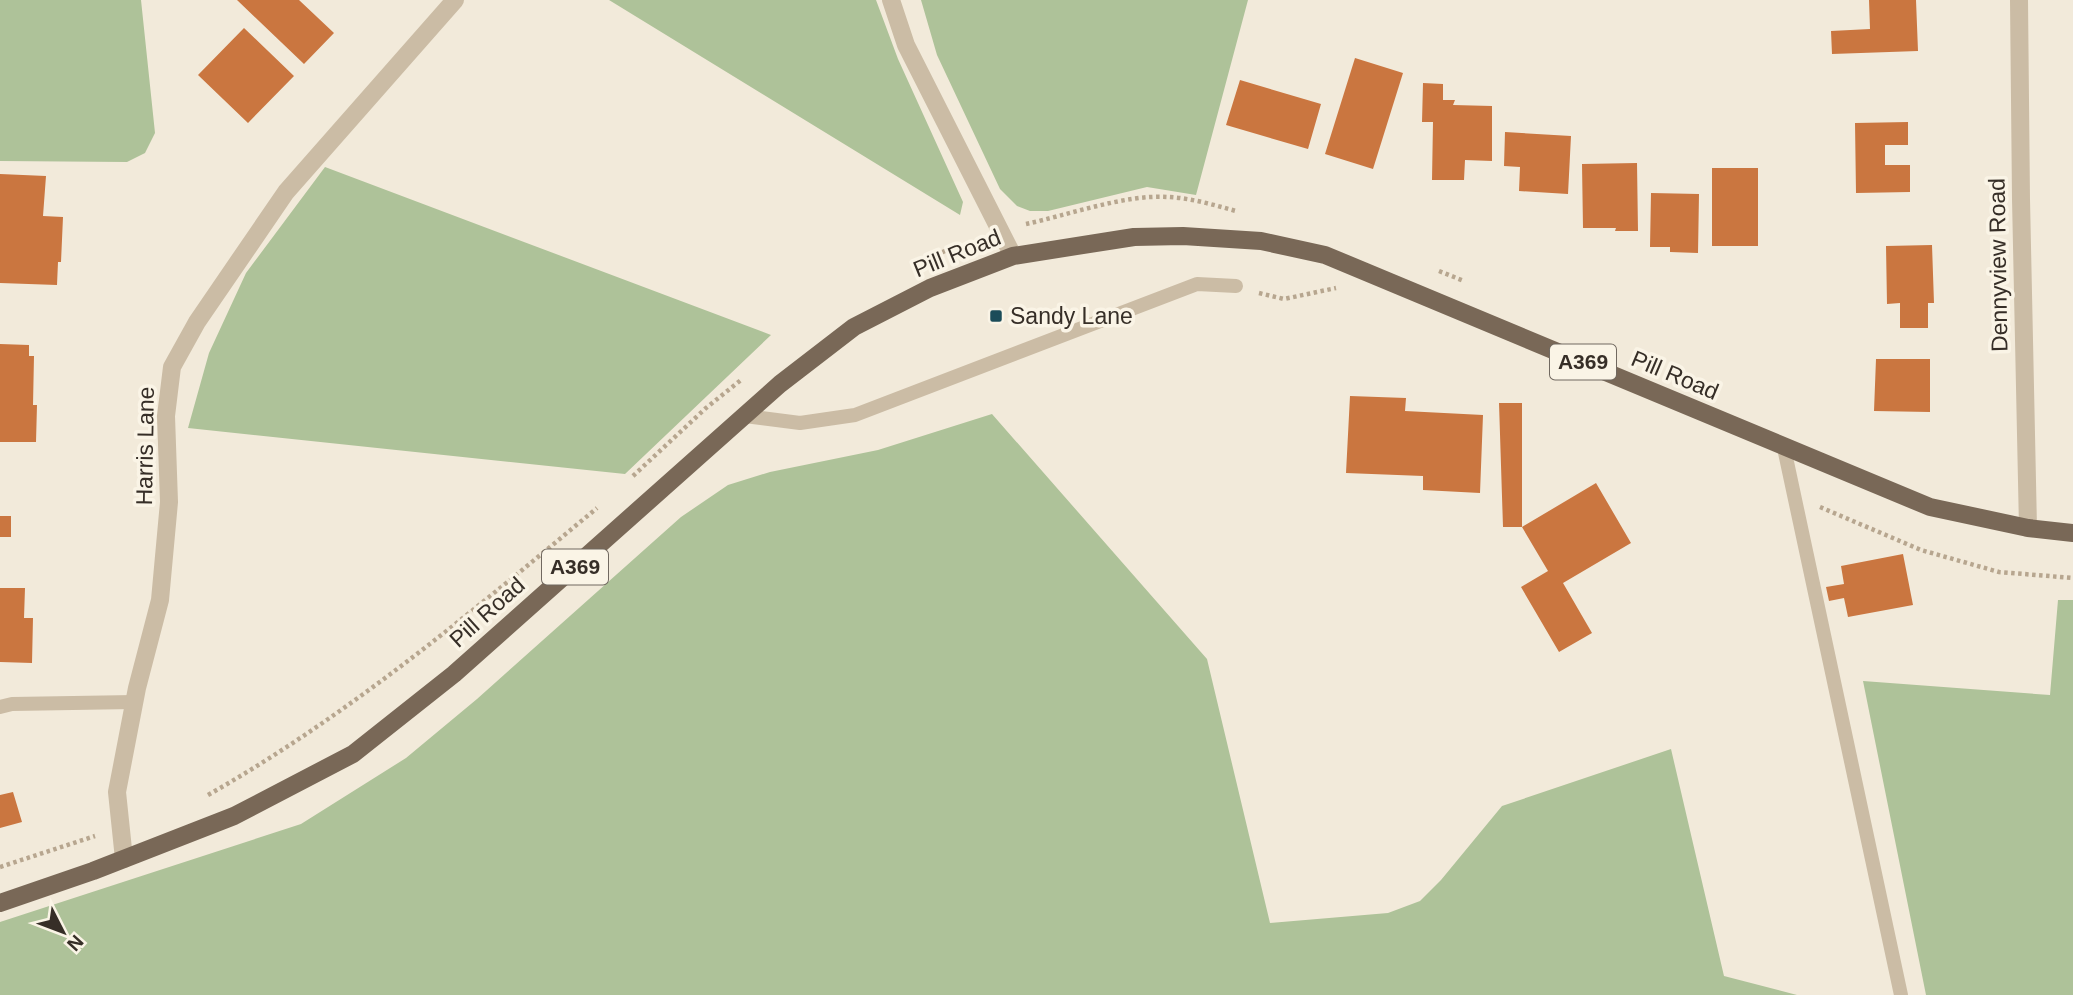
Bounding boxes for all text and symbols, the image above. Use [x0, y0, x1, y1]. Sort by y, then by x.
street label: Dennyview Road [1983, 178, 2013, 352]
street label: Pill Road [909, 224, 1005, 282]
place label: Sandy Lane [1010, 303, 1133, 329]
marker: Sandy Lane [988, 308, 1004, 324]
road number: A369 [1550, 344, 1616, 380]
street label: Pill Road [1628, 345, 1722, 405]
street label: Harris Lane [131, 386, 159, 506]
road number: A369 [542, 550, 608, 584]
street label: Pill Road [444, 572, 530, 652]
north arrow [28, 897, 98, 967]
text: N [63, 931, 88, 955]

